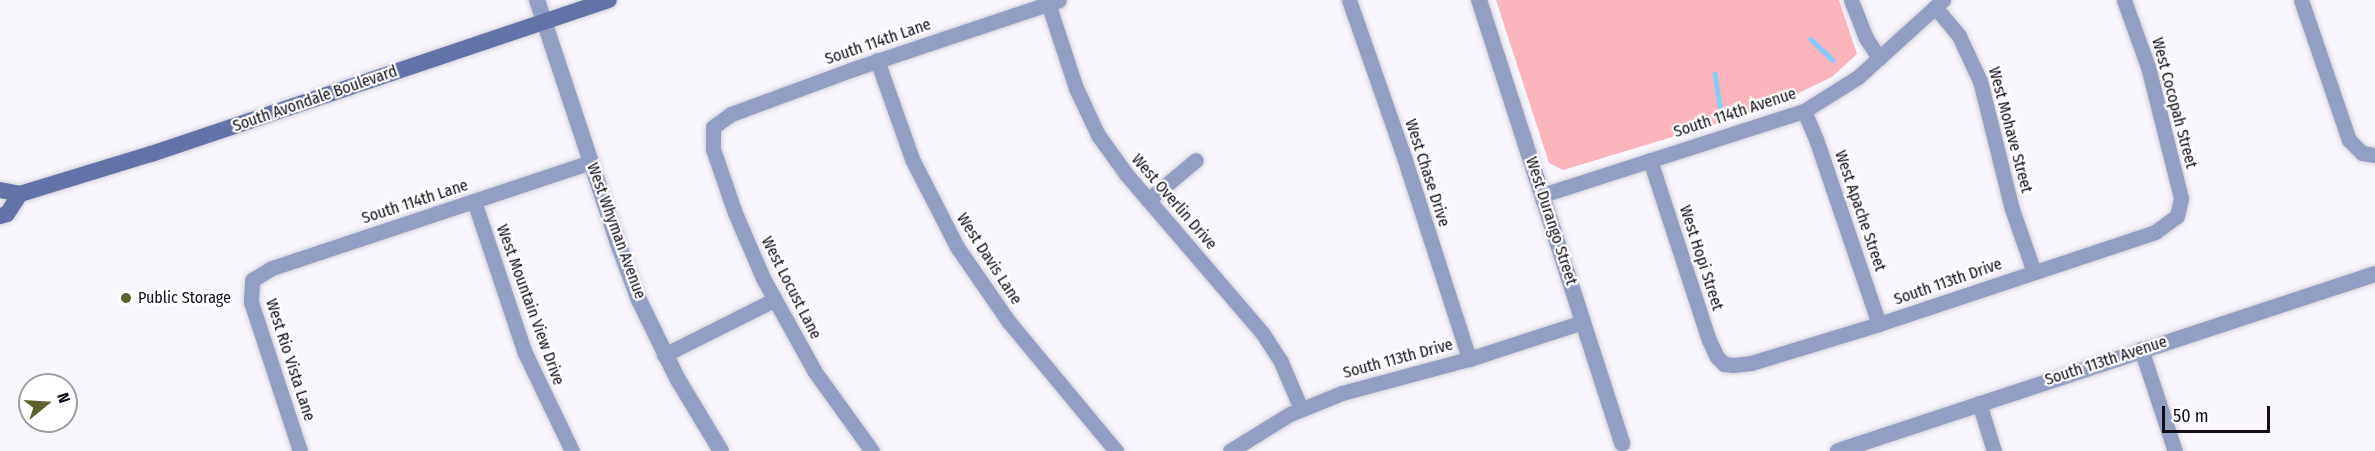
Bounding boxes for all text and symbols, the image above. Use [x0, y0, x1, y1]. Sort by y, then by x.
street label: South 114th Lane [823, 15, 933, 69]
street label: West Cocopah Street [2147, 36, 2201, 170]
street label: South Avondale Boulevard [230, 62, 400, 136]
street label: West Mohave Street [1984, 65, 2036, 195]
street label: South 114th Avenue [1671, 84, 1799, 142]
street label: West Chase Drive [1401, 117, 1453, 229]
street label: West Apache Street [1830, 148, 1890, 274]
street label: West Overlin Drive [1127, 150, 1221, 254]
street label: West Durango Street [1521, 155, 1581, 287]
street label: West Whyman Avenue [582, 160, 650, 302]
street label: South 114th Lane [359, 176, 471, 228]
street label: West Hopi Street [1675, 203, 1727, 313]
street label: West Davis Lane [952, 210, 1026, 308]
street label: West Mountain View Drive [492, 222, 568, 388]
street label: West Locust Lane [757, 233, 825, 343]
street label: South 113th Drive [1891, 255, 2005, 309]
place label: Public Storage [138, 288, 231, 308]
marker: Public Storage [119, 291, 133, 305]
street label: West Rio Vista Lane [261, 296, 319, 424]
street label: South 113th Avenue [2043, 332, 2169, 390]
street label: South 113th Drive [1341, 335, 1455, 383]
north arrow [18, 373, 78, 433]
text: N [53, 390, 74, 405]
scale bar [2165, 394, 2273, 432]
text: 50 m [2173, 405, 2209, 427]

